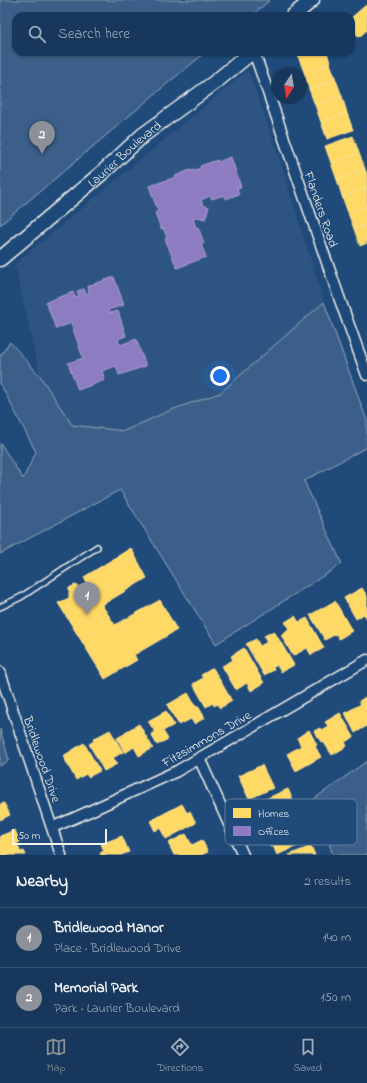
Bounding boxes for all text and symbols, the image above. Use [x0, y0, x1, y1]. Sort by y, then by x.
search box [12, 12, 355, 56]
icon: search [26, 23, 48, 45]
text: Search here [58, 23, 130, 45]
north arrow [271, 68, 307, 104]
street label: Laurier Boulevard [84, 116, 166, 192]
pin: 2 [29, 121, 55, 154]
street label: Flanders Road [298, 168, 343, 251]
your location [210, 366, 230, 386]
pin: 1 [74, 582, 100, 615]
street label: Fitzsimmons Drive [158, 706, 255, 773]
street label: Bridlewood Drive [18, 713, 65, 805]
legend [225, 799, 357, 845]
text: Homes [258, 806, 290, 822]
text: Offices [258, 824, 289, 840]
scale bar [12, 827, 107, 846]
text: 50 m [18, 828, 40, 844]
text: Nearby [16, 869, 68, 894]
text: 2 results [304, 872, 351, 891]
text: Bridlewood Manor [54, 917, 164, 939]
text: 1 [27, 928, 31, 947]
text: 140 m [323, 928, 351, 947]
text: Place · Bridlewood Drive [54, 939, 181, 958]
text: Memorial Park [54, 977, 138, 999]
text: 2 [26, 988, 32, 1007]
text: 150 m [320, 988, 351, 1007]
text: Park · Laurier Boulevard [54, 999, 180, 1018]
tab: Map [45, 1036, 67, 1076]
tab: Directions [157, 1036, 203, 1076]
tab: Saved [293, 1036, 322, 1076]

